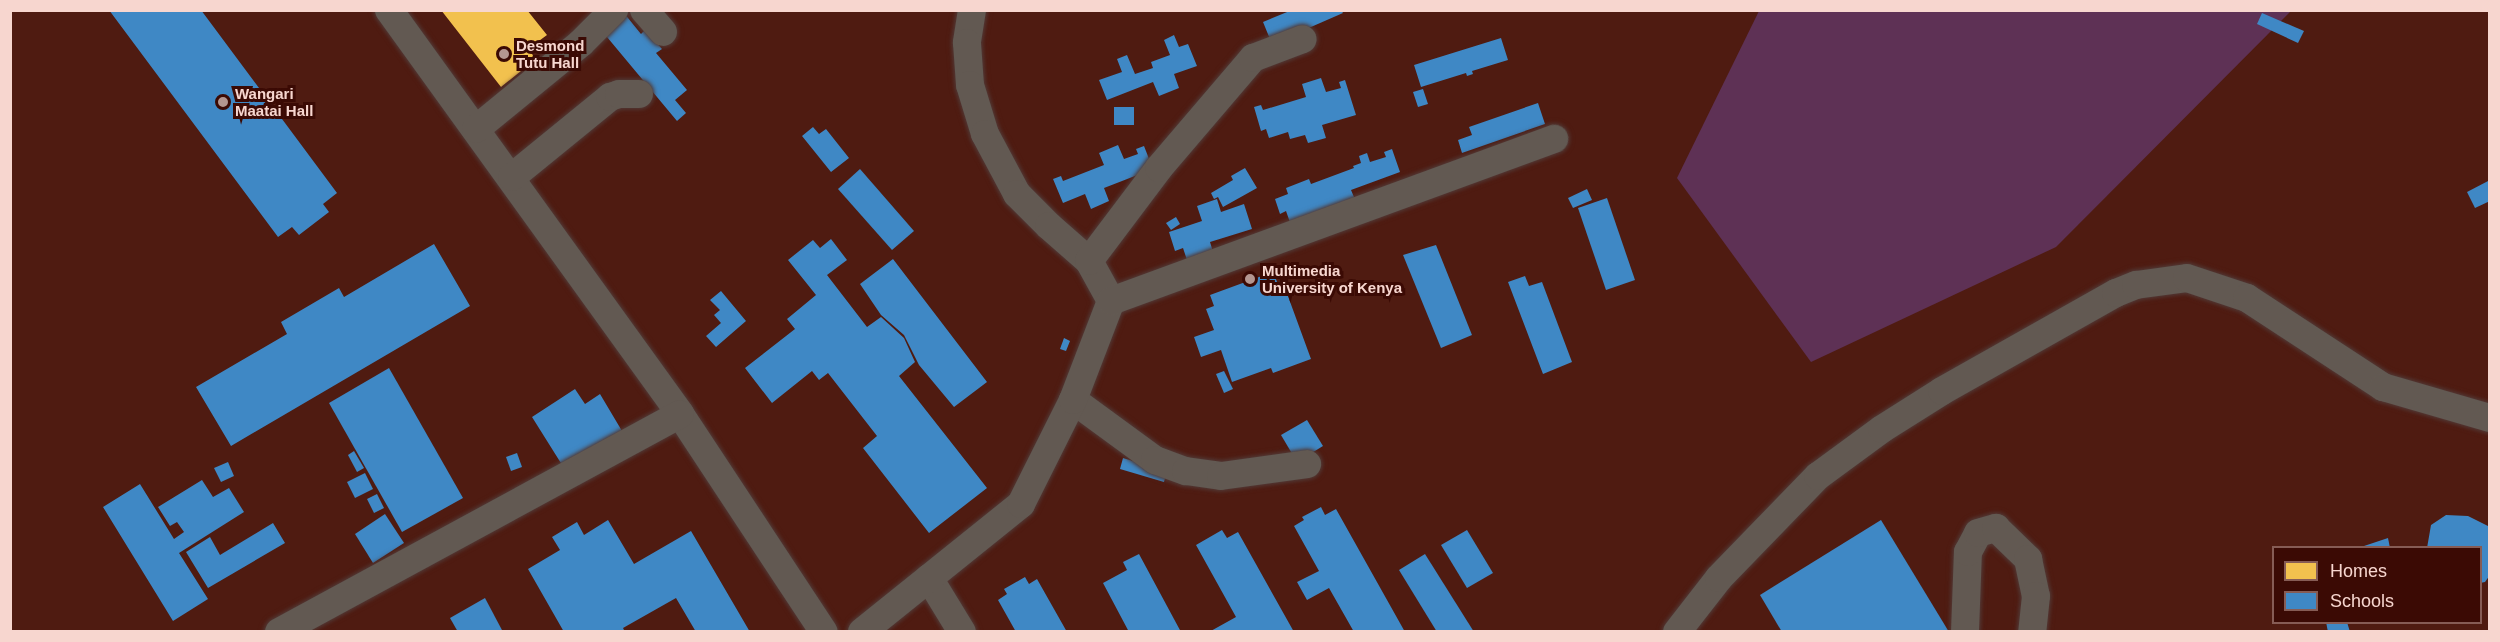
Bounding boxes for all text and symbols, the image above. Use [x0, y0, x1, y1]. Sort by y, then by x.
place label: Desmond Tutu Hall [516, 36, 584, 71]
marker: Desmond Tutu Hall [497, 47, 511, 61]
place label: Wangari Maatai Hall [235, 84, 313, 119]
marker: Wangari Maatai Hall [216, 95, 230, 109]
place label: Multimedia University of Kenya [1262, 261, 1402, 296]
marker: Multimedia University of Kenya [1243, 272, 1257, 286]
legend [2272, 546, 2482, 624]
text: Homes [2330, 561, 2387, 581]
text: Schools [2330, 591, 2394, 611]

